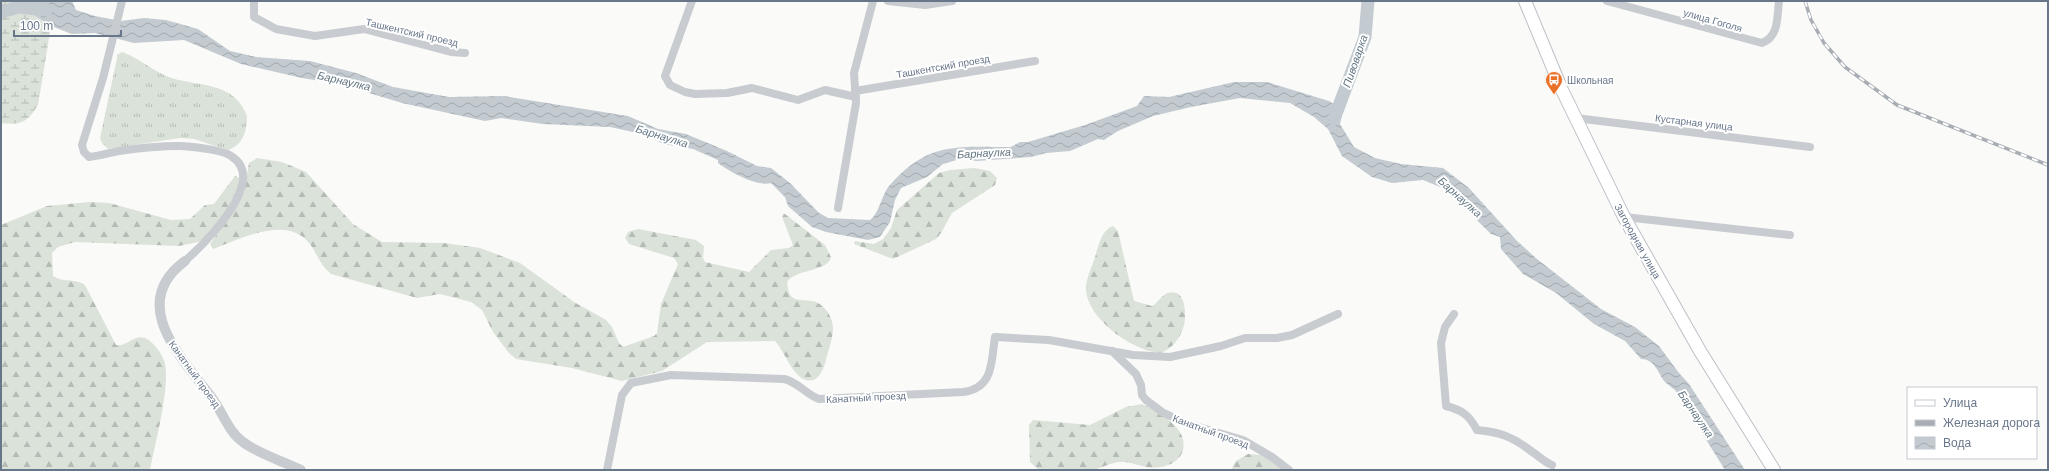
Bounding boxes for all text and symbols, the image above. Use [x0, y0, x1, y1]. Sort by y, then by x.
street label: улица Гоголя [1682, 7, 1744, 34]
scale bar [14, 12, 121, 38]
street label: Ташкентский проезд [365, 16, 459, 49]
text: 100 m [20, 19, 53, 33]
water label: Пивоварка [1340, 33, 1370, 89]
street label: Ташкентский проезд [896, 53, 991, 80]
water label: Барнаулка [316, 69, 372, 93]
bus stop icon: Школьная [1544, 70, 1564, 95]
place label: Школьная [1567, 75, 1614, 86]
street label: Кустарная улица [1655, 112, 1734, 133]
water label: Барнаулка [634, 122, 690, 150]
water label: Барнаулка [957, 146, 1011, 160]
water label: Барнаулка [1436, 174, 1484, 220]
street label: Загородная улица [1612, 202, 1663, 281]
street label: Канатный проезд [167, 339, 223, 410]
legend [1907, 387, 2037, 459]
water label: Барнаулка [1676, 388, 1716, 440]
street label: Канатный проезд [826, 390, 906, 405]
text: Улица [1943, 396, 1977, 410]
street label: Канатный проезд [1171, 413, 1250, 450]
text: Железная дорога [1943, 416, 2040, 430]
text: Вода [1943, 436, 1971, 450]

